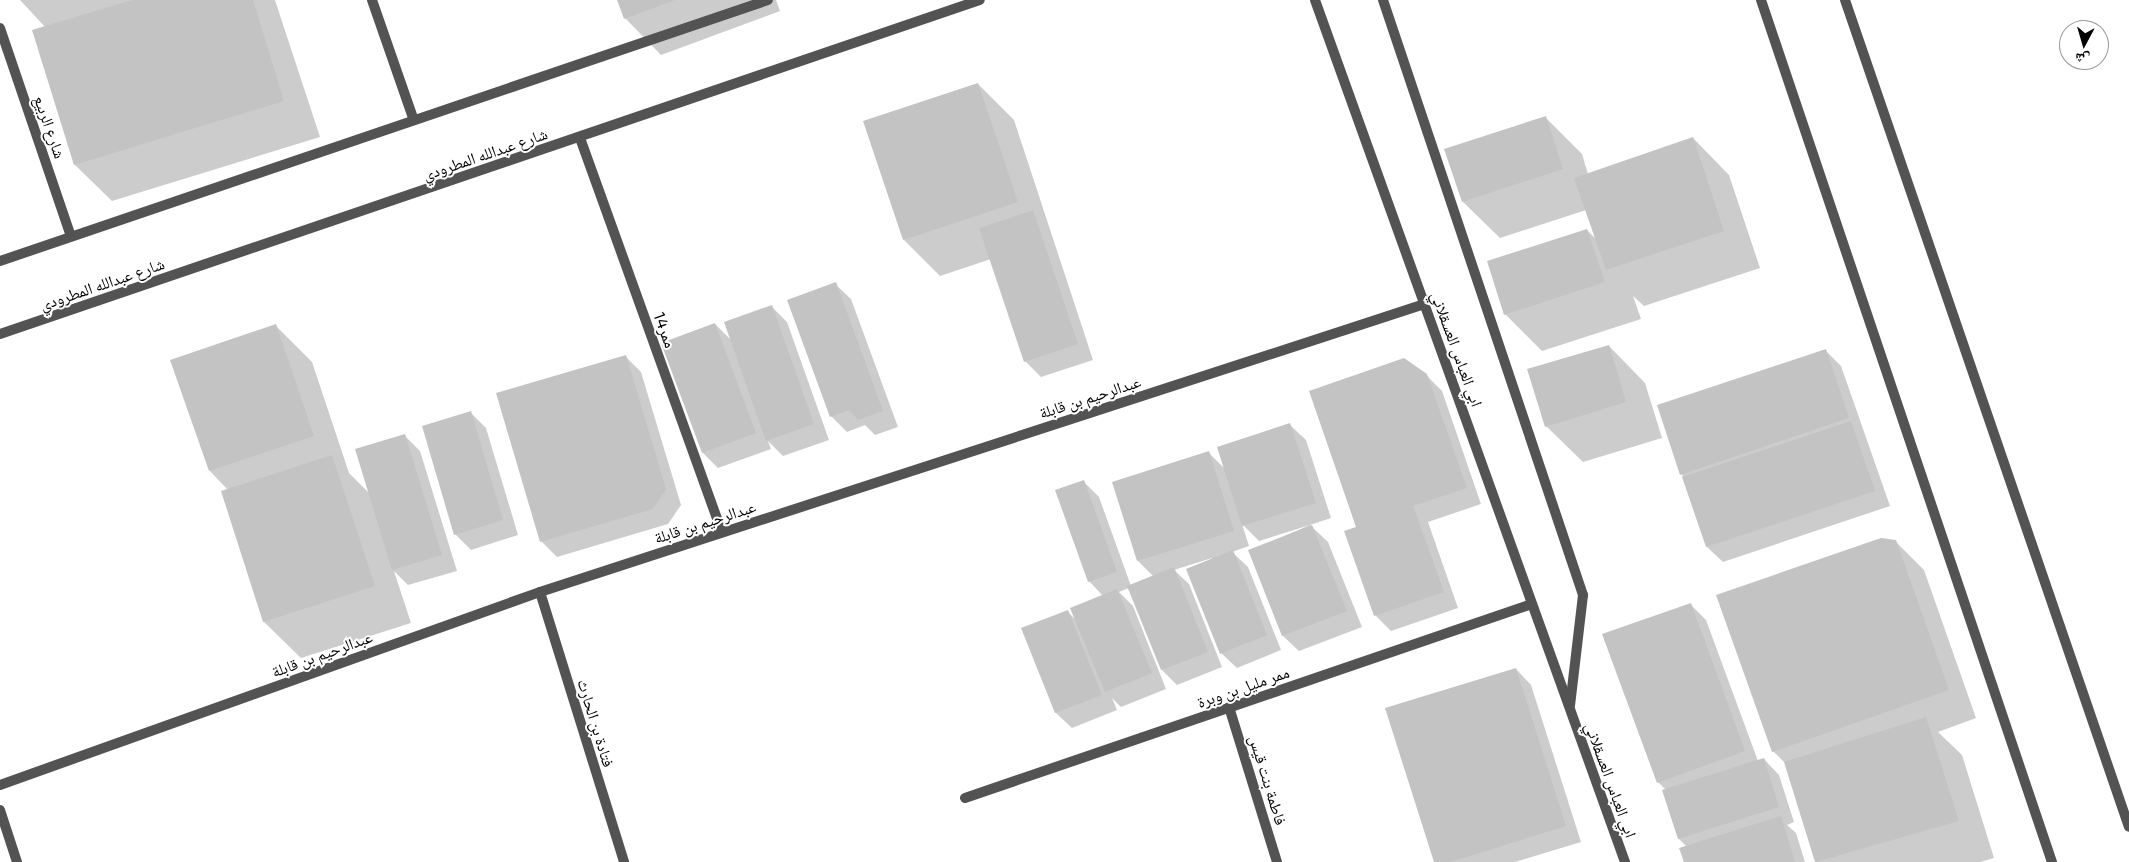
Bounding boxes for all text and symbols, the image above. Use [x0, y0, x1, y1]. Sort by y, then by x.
north arrow [2059, 20, 2109, 70]
text: ش [2074, 50, 2091, 69]
street label: شارع الربيع [30, 93, 70, 161]
street label: شارع عبدالله المطرودي [420, 124, 550, 184]
street label: شارع عبدالله المطرودي [37, 254, 167, 314]
street label: ابي العباس العسقلاني [1427, 289, 1487, 409]
street label: ممر14 [650, 310, 680, 350]
street label: عبدالرحيم بن قابلة [1037, 372, 1143, 422]
street label: عبدالرحيم بن قابلة [652, 497, 758, 547]
street label: عبدالرحيم بن قابلة [269, 627, 375, 681]
street label: ممر مليل بن وبرة [1194, 662, 1292, 712]
street label: فتادة بن الحارث [574, 677, 618, 769]
street label: ابي العباس العسقلاني [1581, 720, 1641, 840]
street label: فاطمة بنت قيس [1245, 733, 1291, 827]

